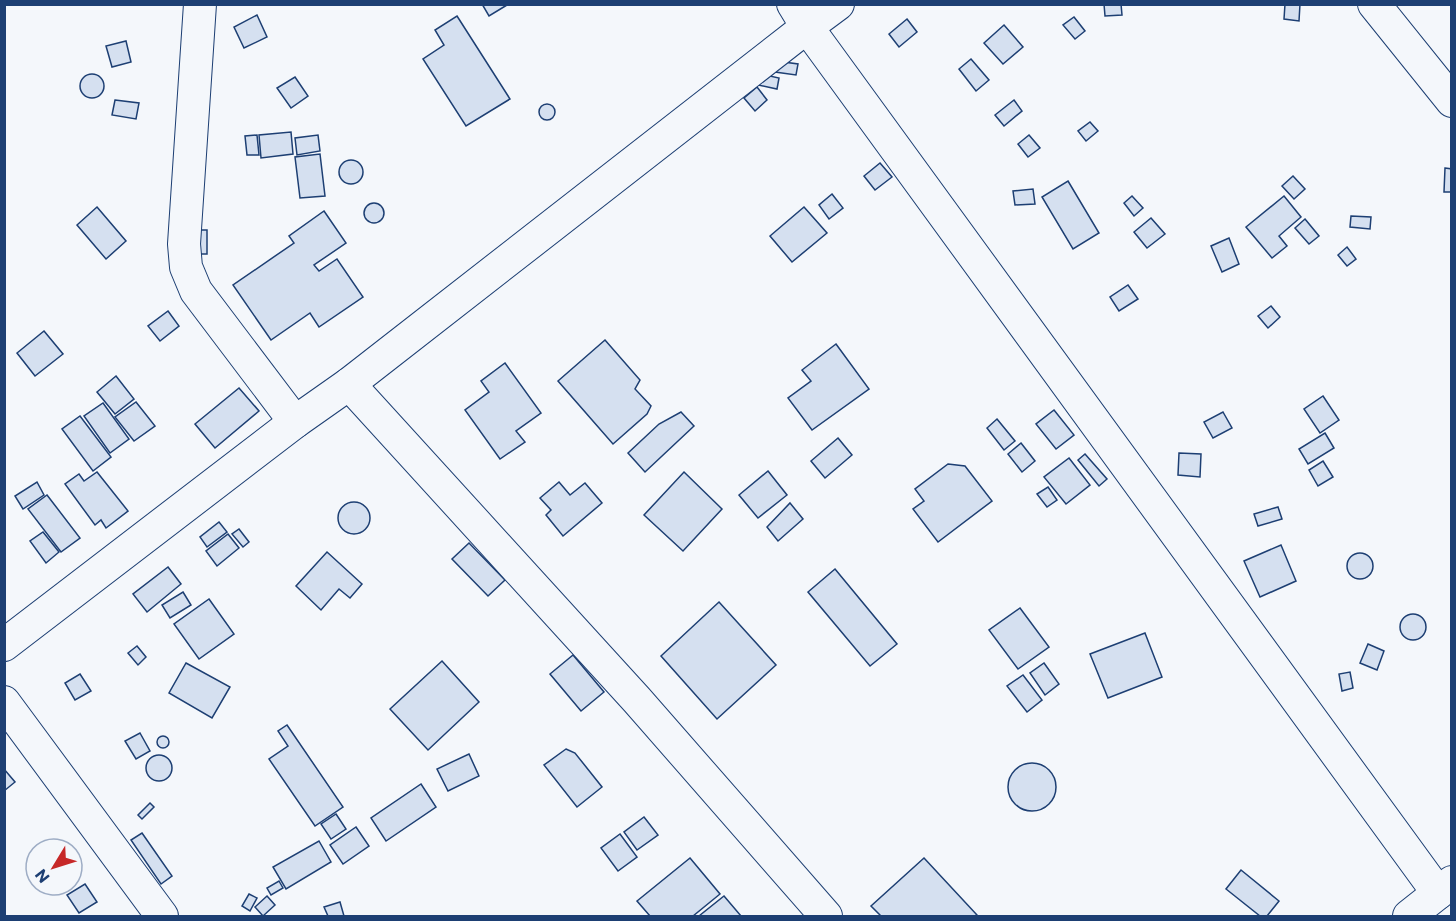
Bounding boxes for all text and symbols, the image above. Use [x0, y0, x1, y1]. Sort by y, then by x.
north arrow [24, 837, 84, 897]
text: N [31, 866, 53, 887]

